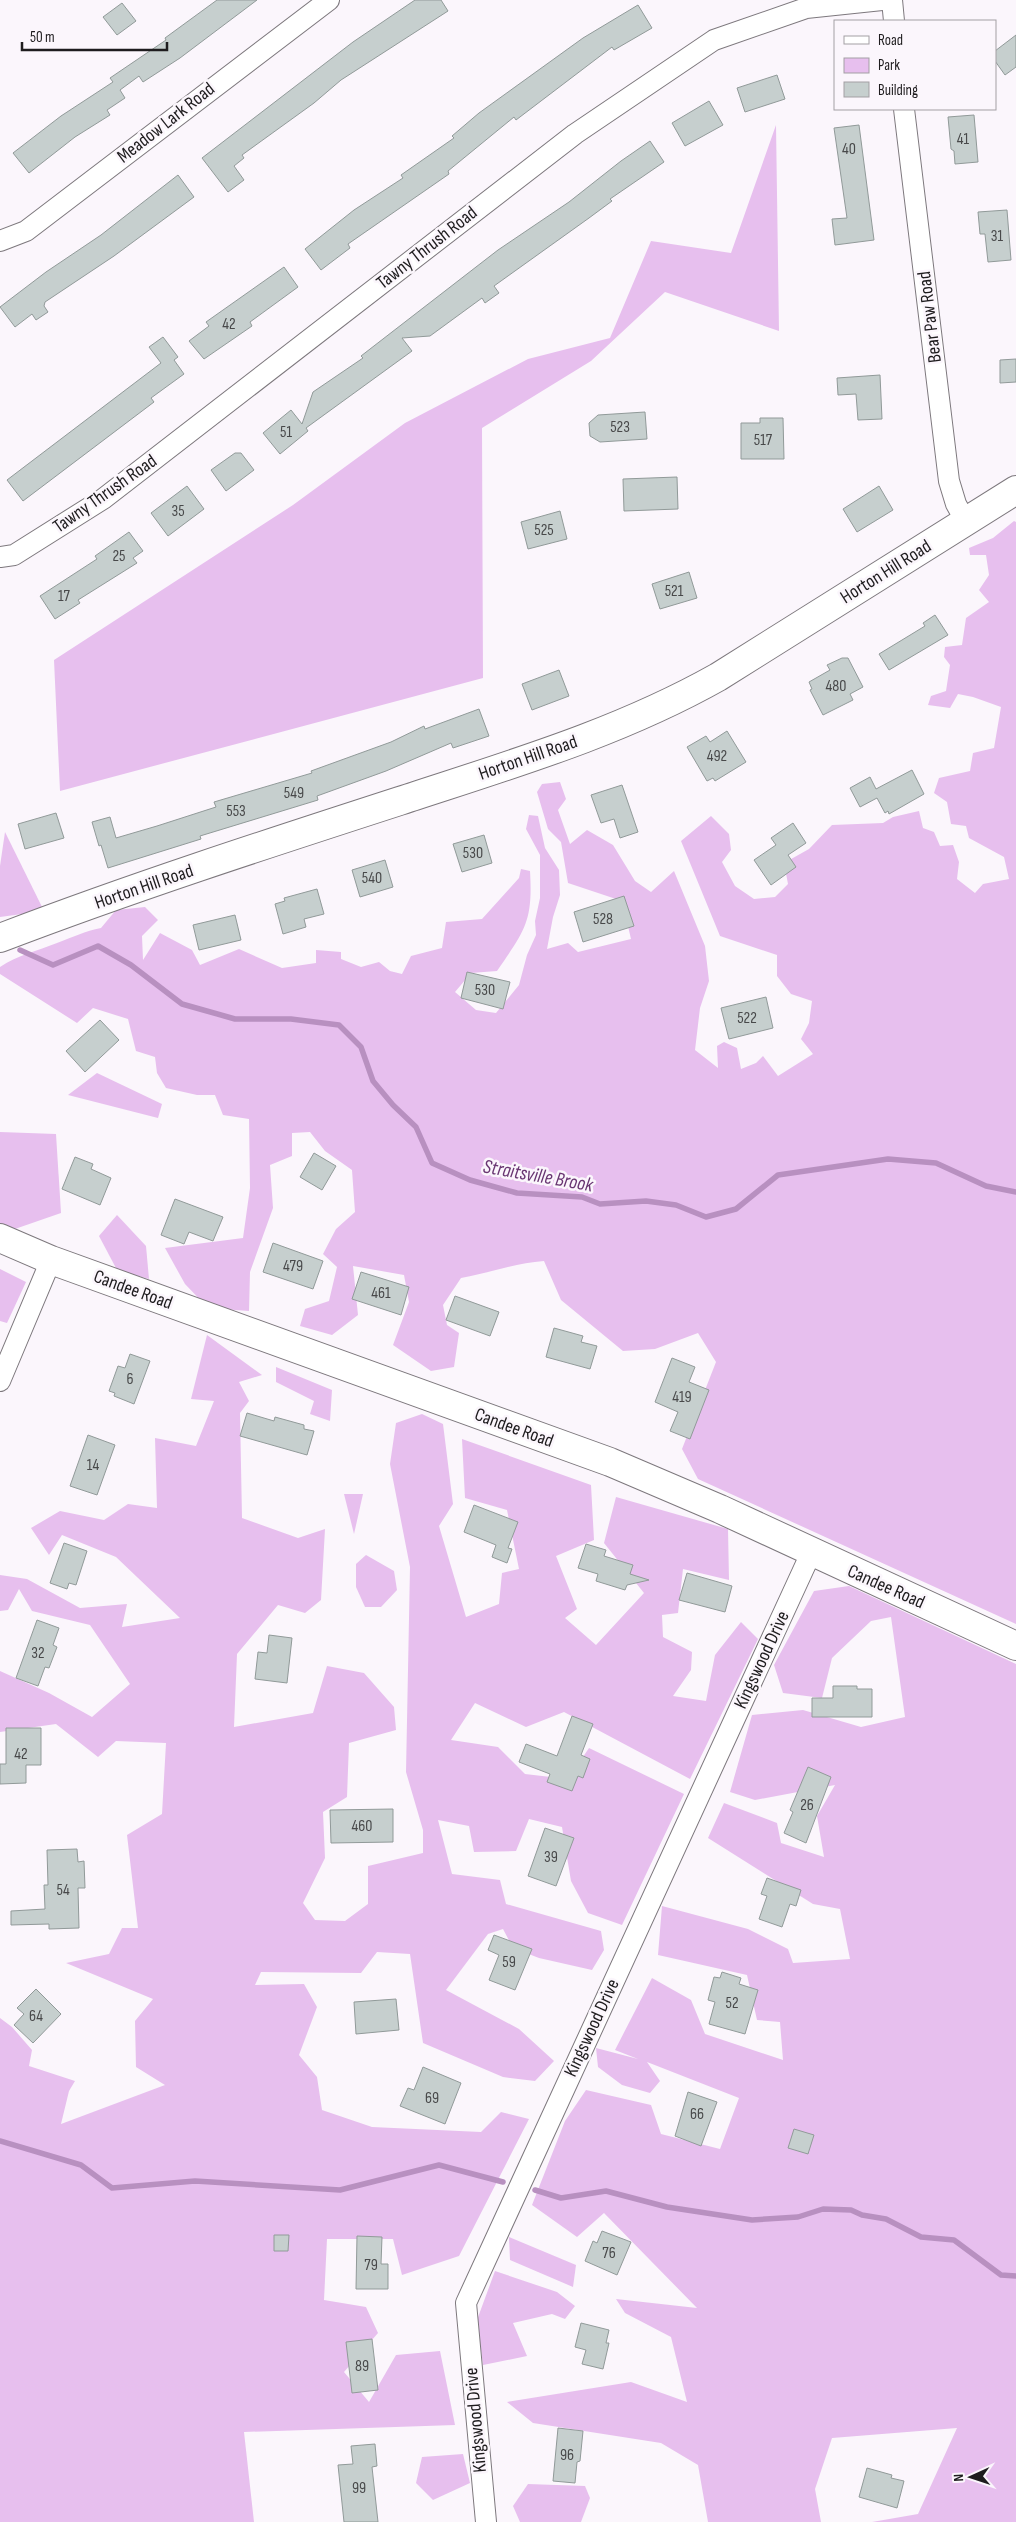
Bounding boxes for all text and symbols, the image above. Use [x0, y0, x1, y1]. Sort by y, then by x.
scale bar [22, 20, 168, 52]
legend [834, 20, 996, 110]
text: 50 m [30, 28, 55, 47]
text: Road [878, 31, 903, 50]
text: Park [878, 56, 900, 75]
street label: Meadow Lark Road [113, 78, 219, 168]
text: Building [878, 81, 918, 100]
house number: 41 [957, 130, 970, 149]
house number: 40 [842, 140, 856, 159]
street label: Tawny Thrush Road [372, 202, 482, 294]
house number: 31 [991, 227, 1004, 246]
street label: Bear Paw Road [913, 270, 947, 364]
house number: 42 [222, 315, 236, 334]
house number: 523 [610, 418, 630, 437]
house number: 51 [280, 423, 292, 442]
house number: 517 [754, 431, 773, 450]
street label: Tawny Thrush Road [49, 450, 161, 538]
house number: 35 [171, 502, 185, 521]
house number: 525 [534, 521, 554, 540]
street label: Horton Hill Road [836, 535, 936, 609]
house number: 25 [112, 547, 126, 566]
house number: 521 [665, 582, 684, 601]
house number: 17 [58, 587, 71, 606]
house number: 480 [826, 677, 846, 696]
street label: Horton Hill Road [476, 730, 580, 786]
house number: 492 [707, 747, 727, 766]
house number: 549 [284, 784, 304, 803]
house number: 553 [226, 802, 246, 821]
house number: 530 [463, 844, 483, 863]
street label: Horton Hill Road [92, 859, 196, 915]
house number: 540 [362, 869, 382, 888]
house number: 528 [593, 910, 613, 929]
house number: 530 [475, 981, 495, 1000]
house number: 522 [737, 1009, 757, 1028]
water label: Straitsville Brook [481, 1155, 595, 1198]
house number: 479 [283, 1257, 303, 1276]
street label: Candee Road [90, 1265, 176, 1315]
house number: 461 [371, 1284, 391, 1303]
house number: 6 [126, 1370, 134, 1389]
house number: 419 [672, 1388, 692, 1407]
street label: Candee Road [471, 1403, 557, 1453]
house number: 14 [87, 1456, 99, 1475]
street label: Candee Road [844, 1560, 928, 1614]
street label: Kingswood Drive [729, 1607, 795, 1713]
house number: 32 [31, 1644, 45, 1663]
house number: 42 [14, 1745, 28, 1764]
house number: 26 [800, 1796, 814, 1815]
house number: 460 [352, 1817, 372, 1836]
house number: 39 [544, 1848, 558, 1867]
house number: 54 [56, 1881, 70, 1900]
house number: 59 [502, 1953, 516, 1972]
street label: Kingswood Drive [559, 1975, 625, 2081]
house number: 52 [725, 1994, 739, 2013]
house number: 64 [29, 2007, 43, 2026]
house number: 69 [425, 2089, 439, 2108]
house number: 66 [690, 2105, 704, 2124]
house number: 76 [602, 2244, 616, 2263]
house number: 79 [364, 2256, 378, 2275]
house number: 89 [355, 2357, 369, 2376]
street label: Kingswood Drive [460, 2367, 492, 2473]
house number: 96 [560, 2446, 574, 2465]
north arrow [946, 2452, 996, 2502]
text: N [950, 2473, 967, 2482]
house number: 99 [352, 2479, 366, 2498]

